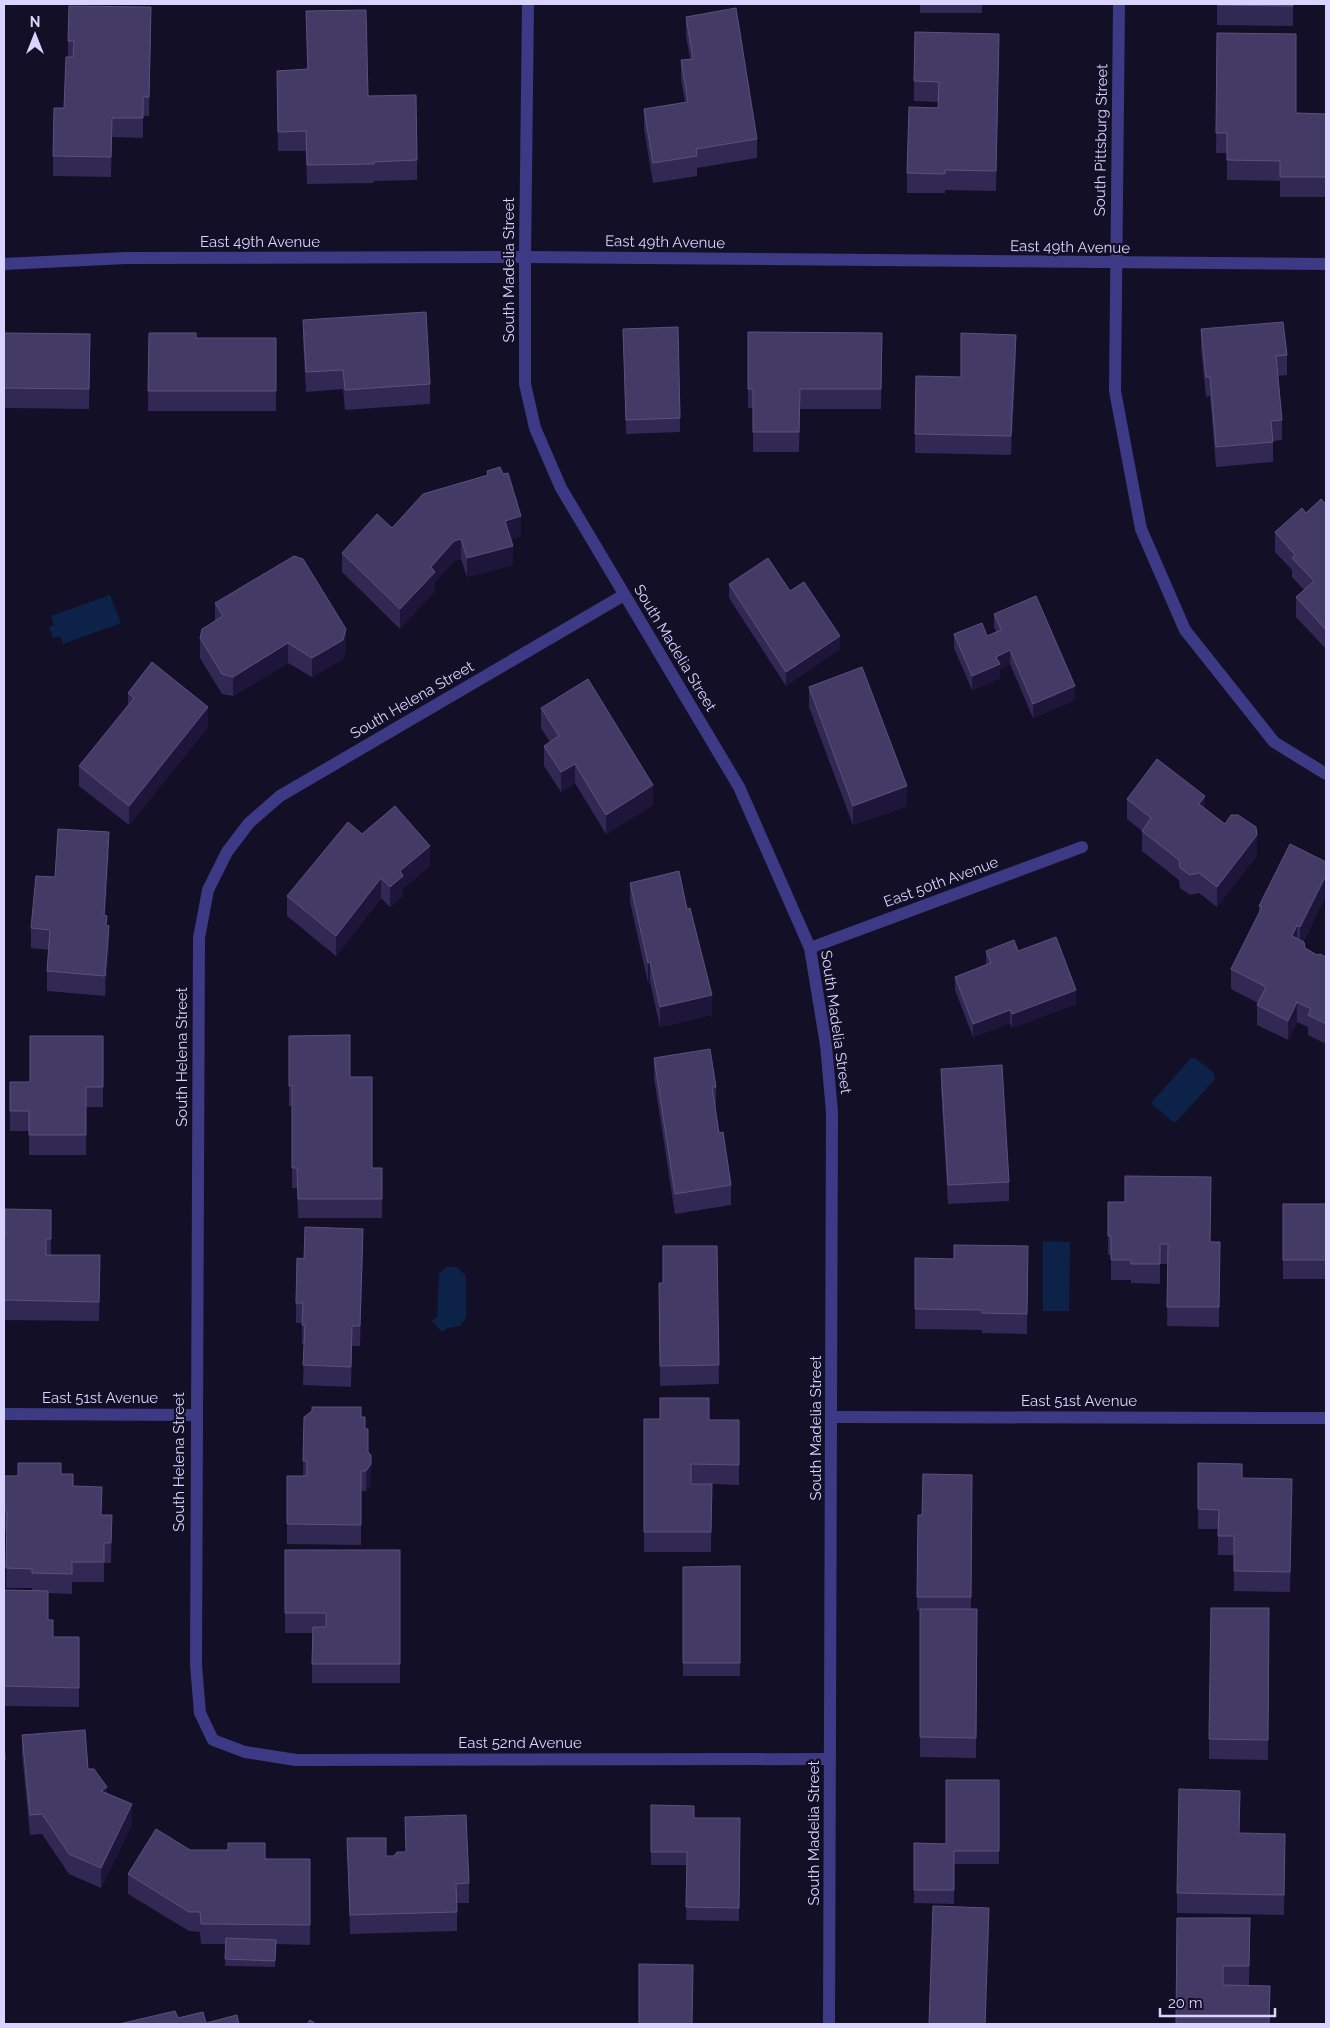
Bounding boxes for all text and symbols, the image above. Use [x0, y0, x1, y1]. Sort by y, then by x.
north arrow [10, 10, 60, 60]
text: N [30, 14, 40, 30]
street label: South Pittsburg Street [1091, 64, 1111, 216]
street label: South Madelia Street [500, 198, 518, 342]
street label: East 49th Avenue [605, 232, 725, 252]
street label: East 49th Avenue [200, 233, 320, 251]
street label: East 49th Avenue [1010, 237, 1130, 257]
street label: South Madelia Street [630, 581, 720, 715]
street label: South Helena Street [347, 657, 477, 743]
street label: East 50th Avenue [881, 853, 1001, 911]
street label: South Madelia Street [817, 949, 855, 1095]
street label: South Helena Street [173, 987, 191, 1127]
street label: South Madelia Street [807, 1356, 825, 1500]
street label: East 51st Avenue [42, 1389, 158, 1407]
street label: South Helena Street [170, 1392, 188, 1532]
street label: East 51st Avenue [1021, 1392, 1137, 1410]
street label: East 52nd Avenue [458, 1734, 582, 1752]
street label: South Madelia Street [805, 1761, 823, 1905]
scale bar [1160, 1986, 1275, 2018]
text: 20 m [1168, 1994, 1203, 2012]

